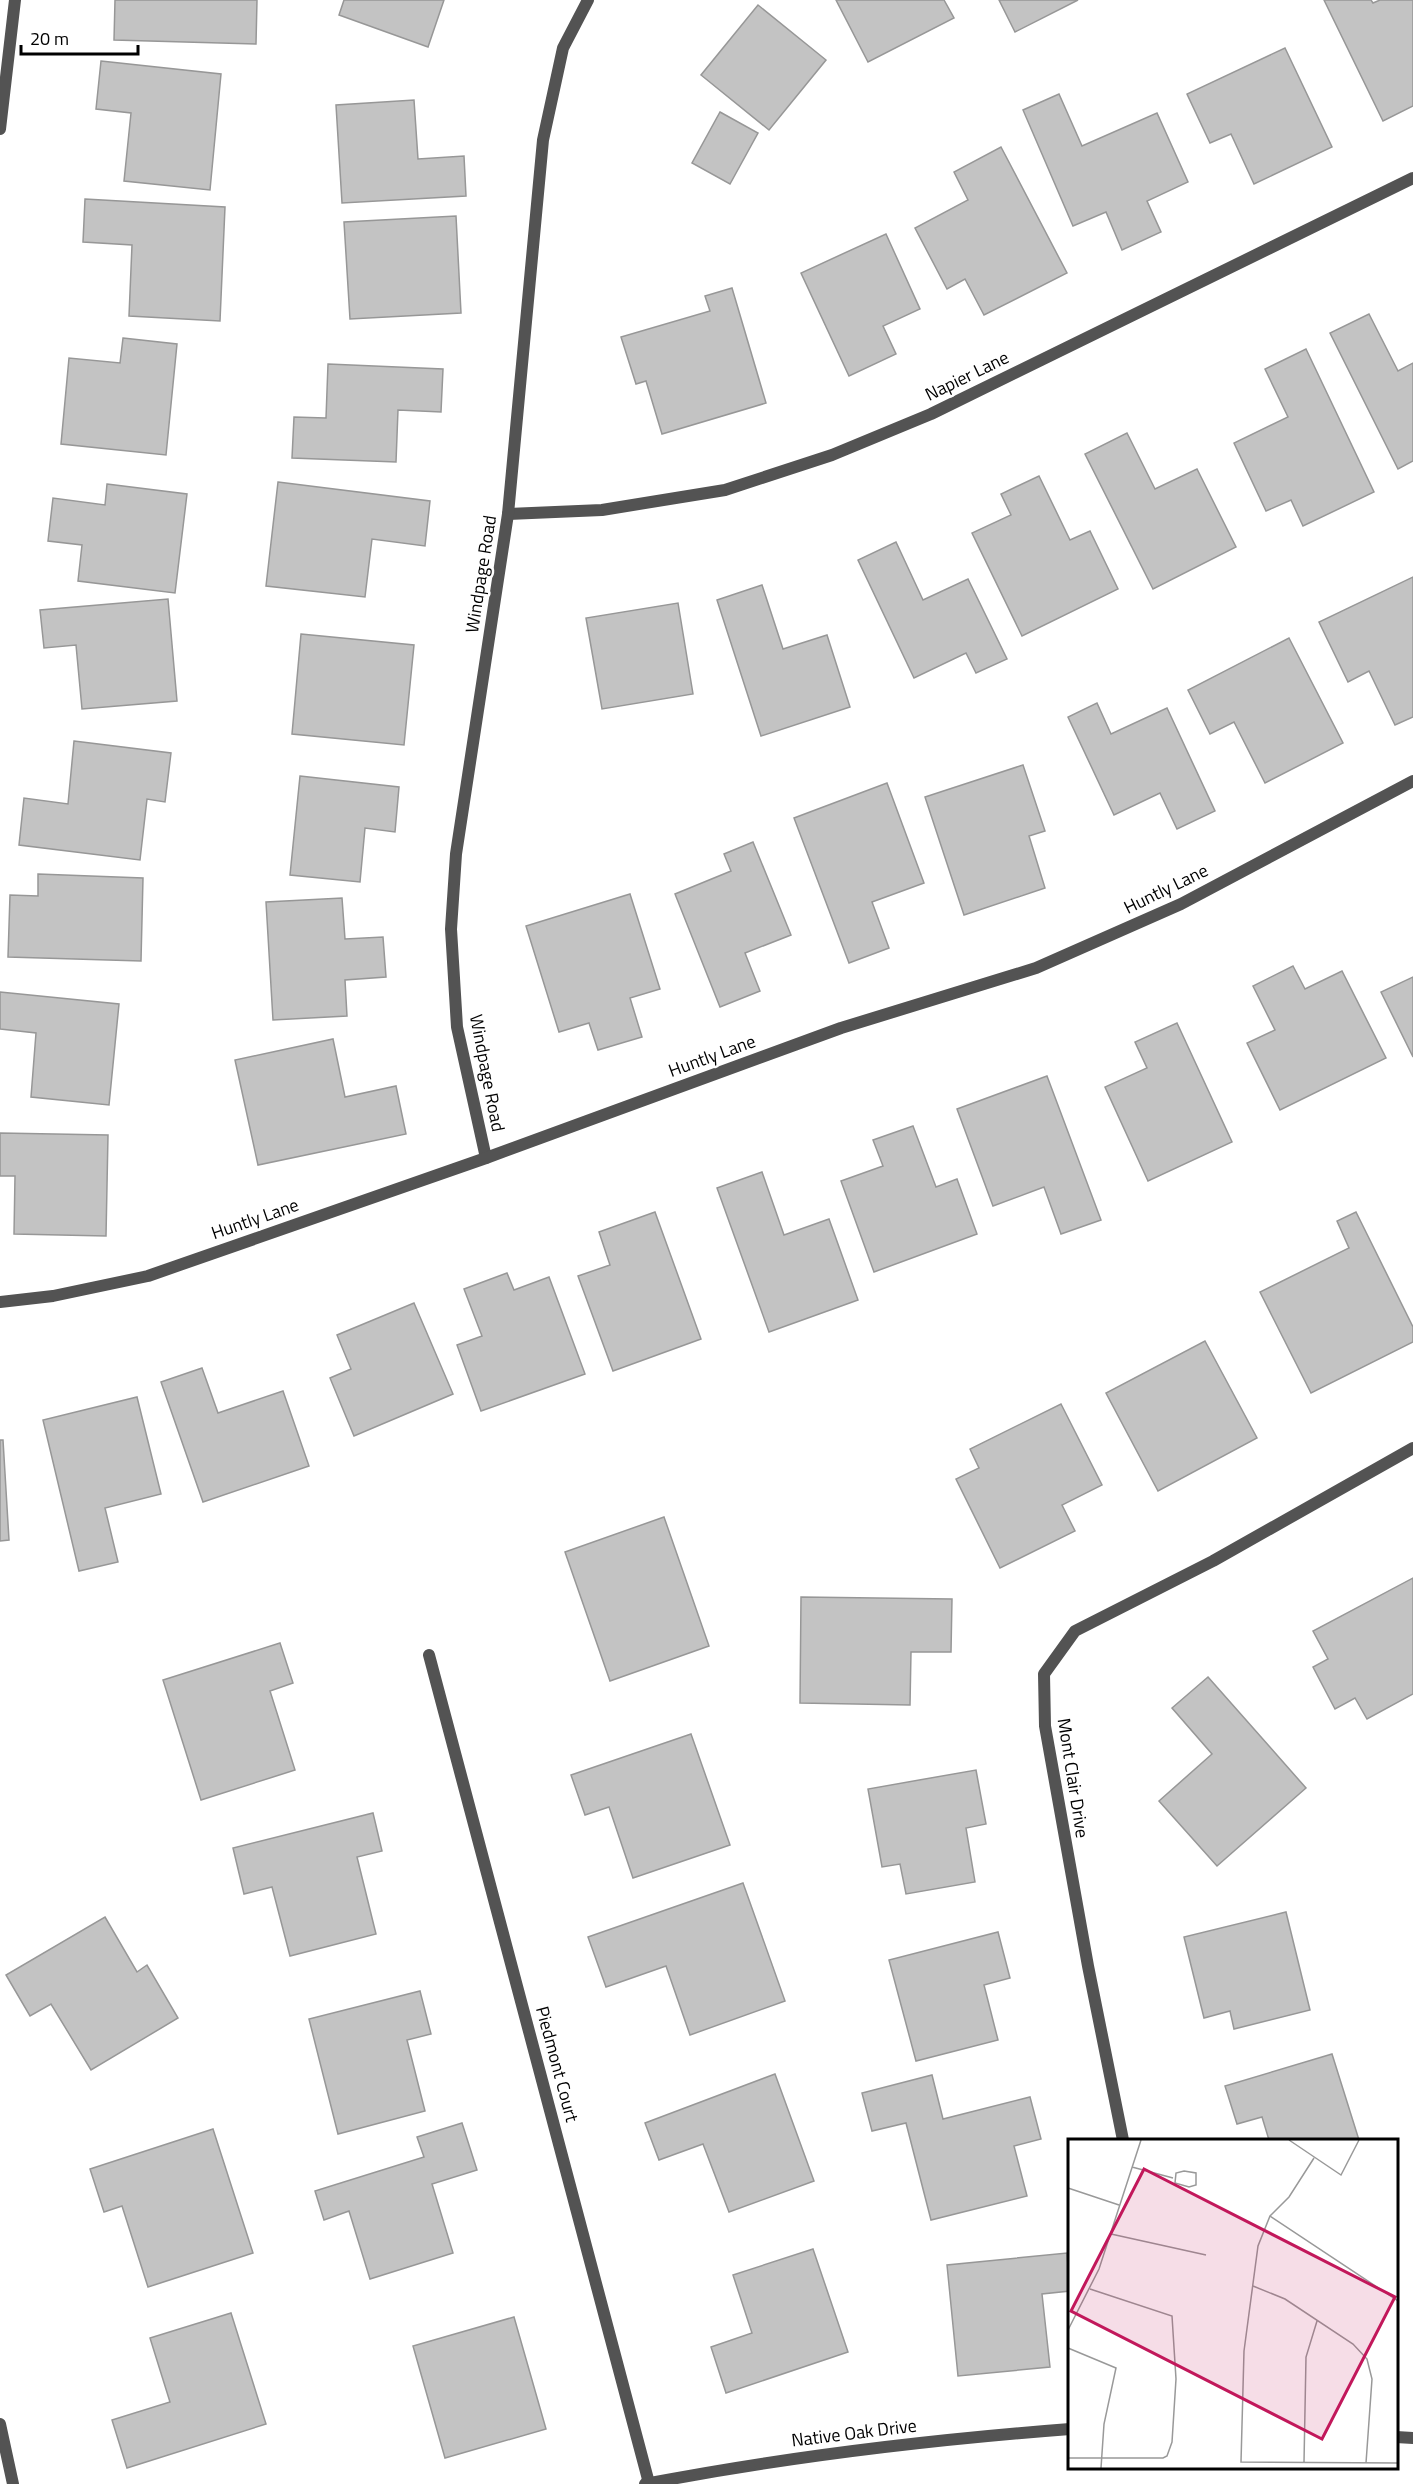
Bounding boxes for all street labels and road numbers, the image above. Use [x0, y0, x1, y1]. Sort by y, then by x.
street label: Napier Lane [920, 344, 1013, 407]
street label: Windpage Road [458, 513, 503, 635]
street label: Huntly Lane [1119, 857, 1213, 921]
street label: Windpage Road [463, 1012, 512, 1134]
street label: Huntly Lane [665, 1027, 759, 1084]
street label: Huntly Lane [207, 1191, 302, 1246]
street label: Mont Clair Drive [1051, 1716, 1096, 1840]
street label: Piedmont Court [529, 2003, 586, 2125]
street label: Native Oak Drive [790, 2411, 918, 2454]

